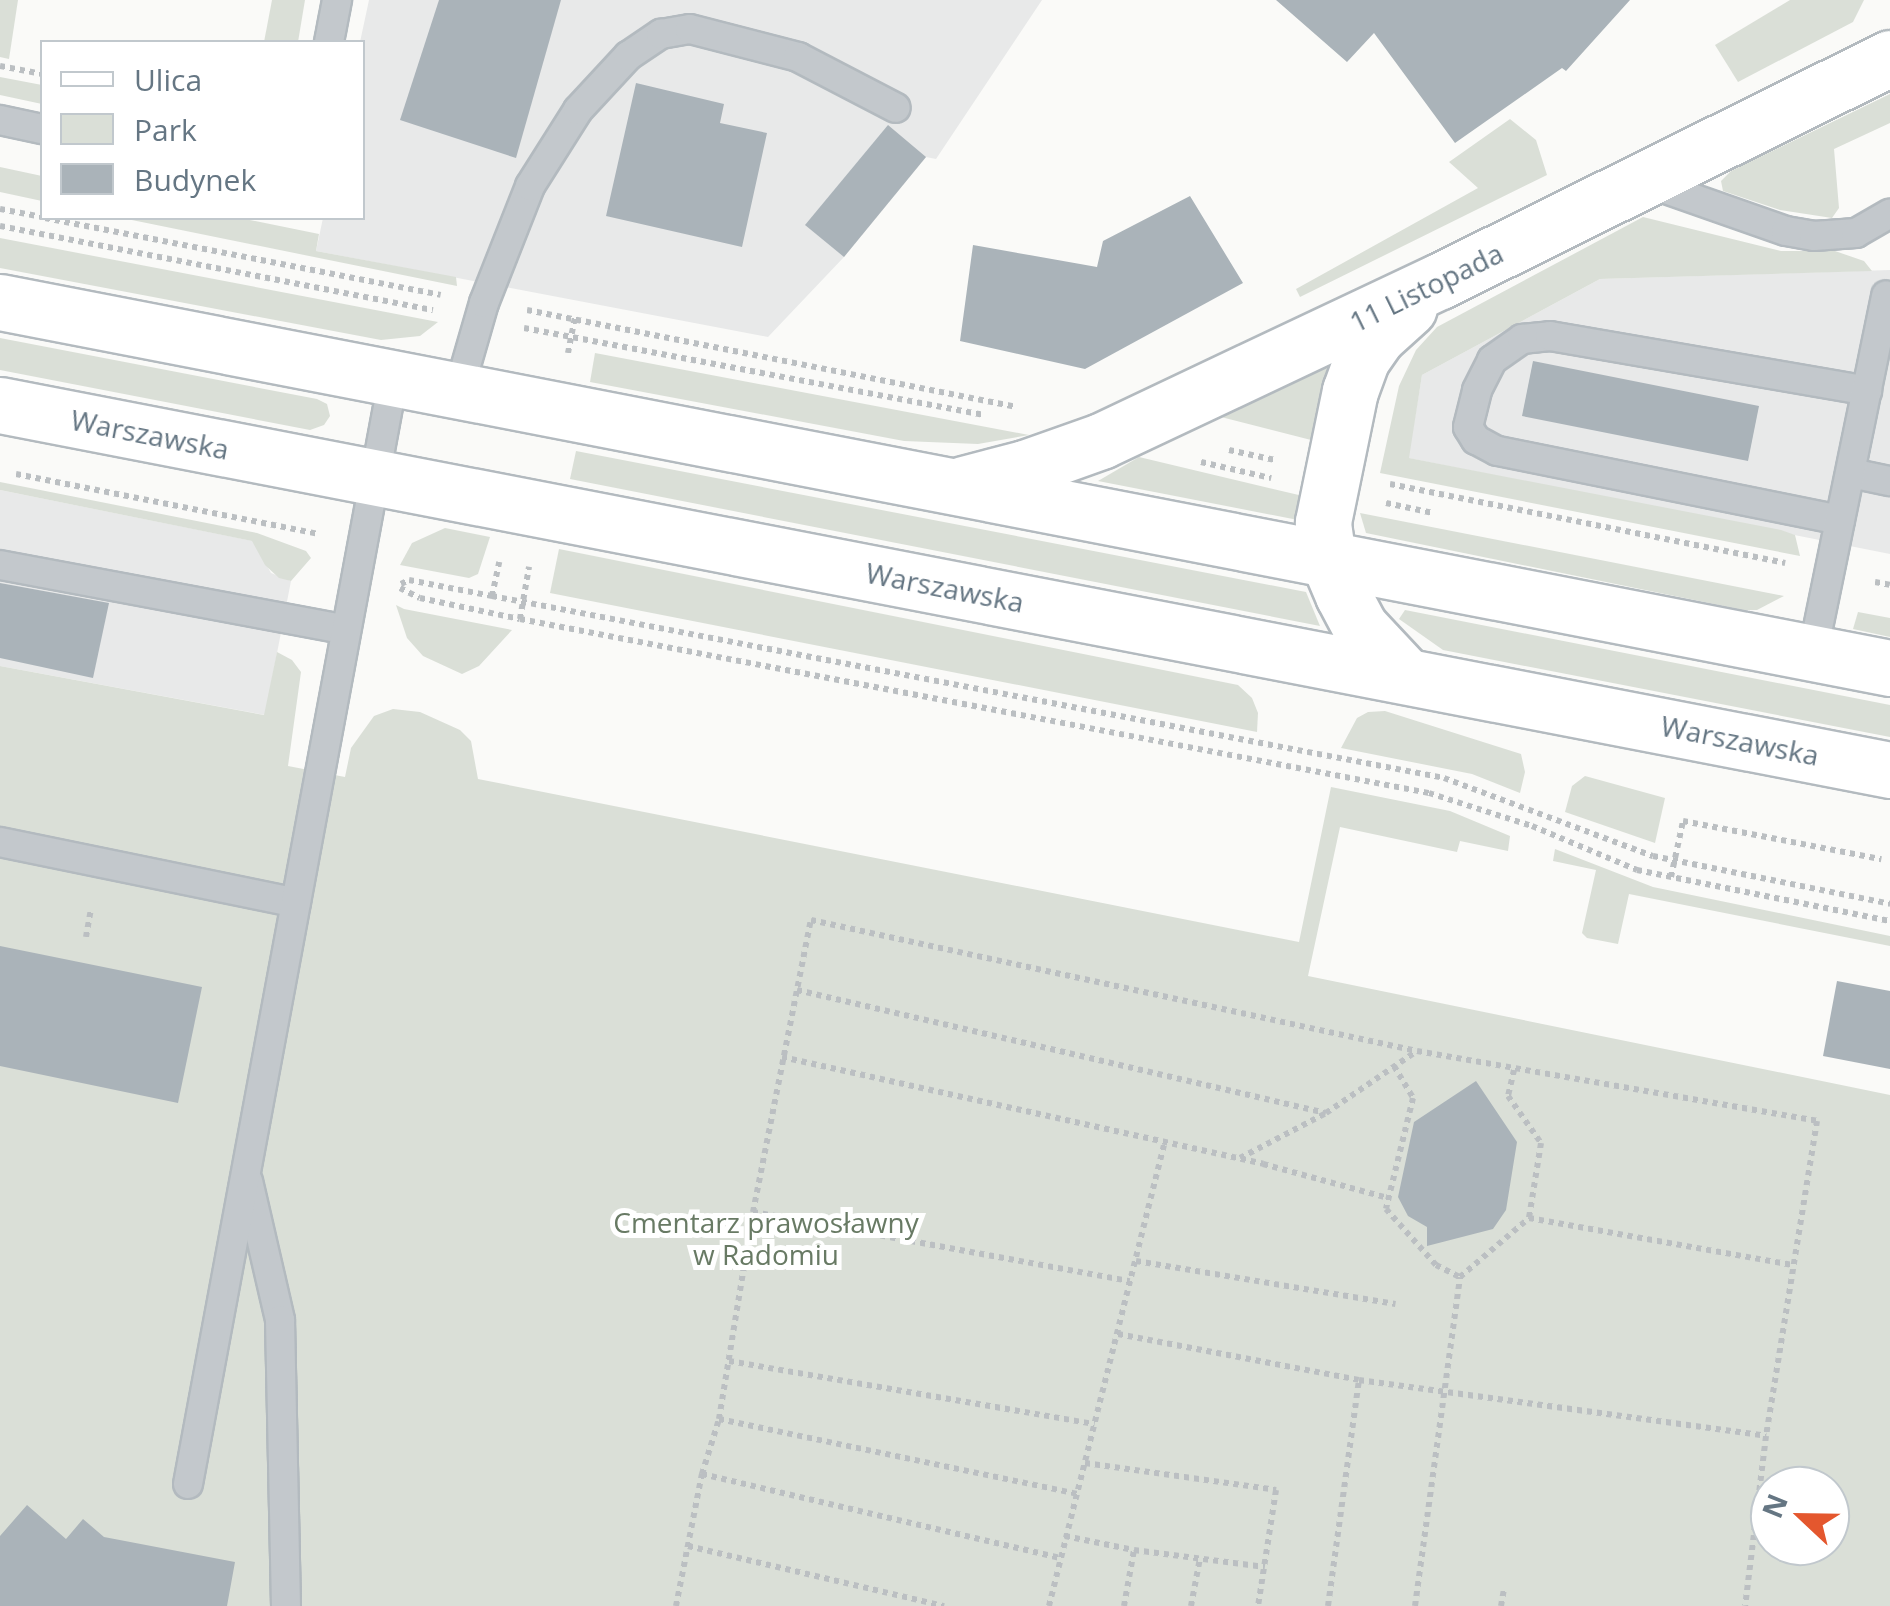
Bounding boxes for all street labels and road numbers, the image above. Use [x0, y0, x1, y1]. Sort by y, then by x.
street label: 11 Listopada [1344, 235, 1508, 339]
street label: Warszawska [68, 402, 232, 466]
street label: Warszawska [863, 555, 1027, 619]
street label: Warszawska [1658, 708, 1822, 772]

